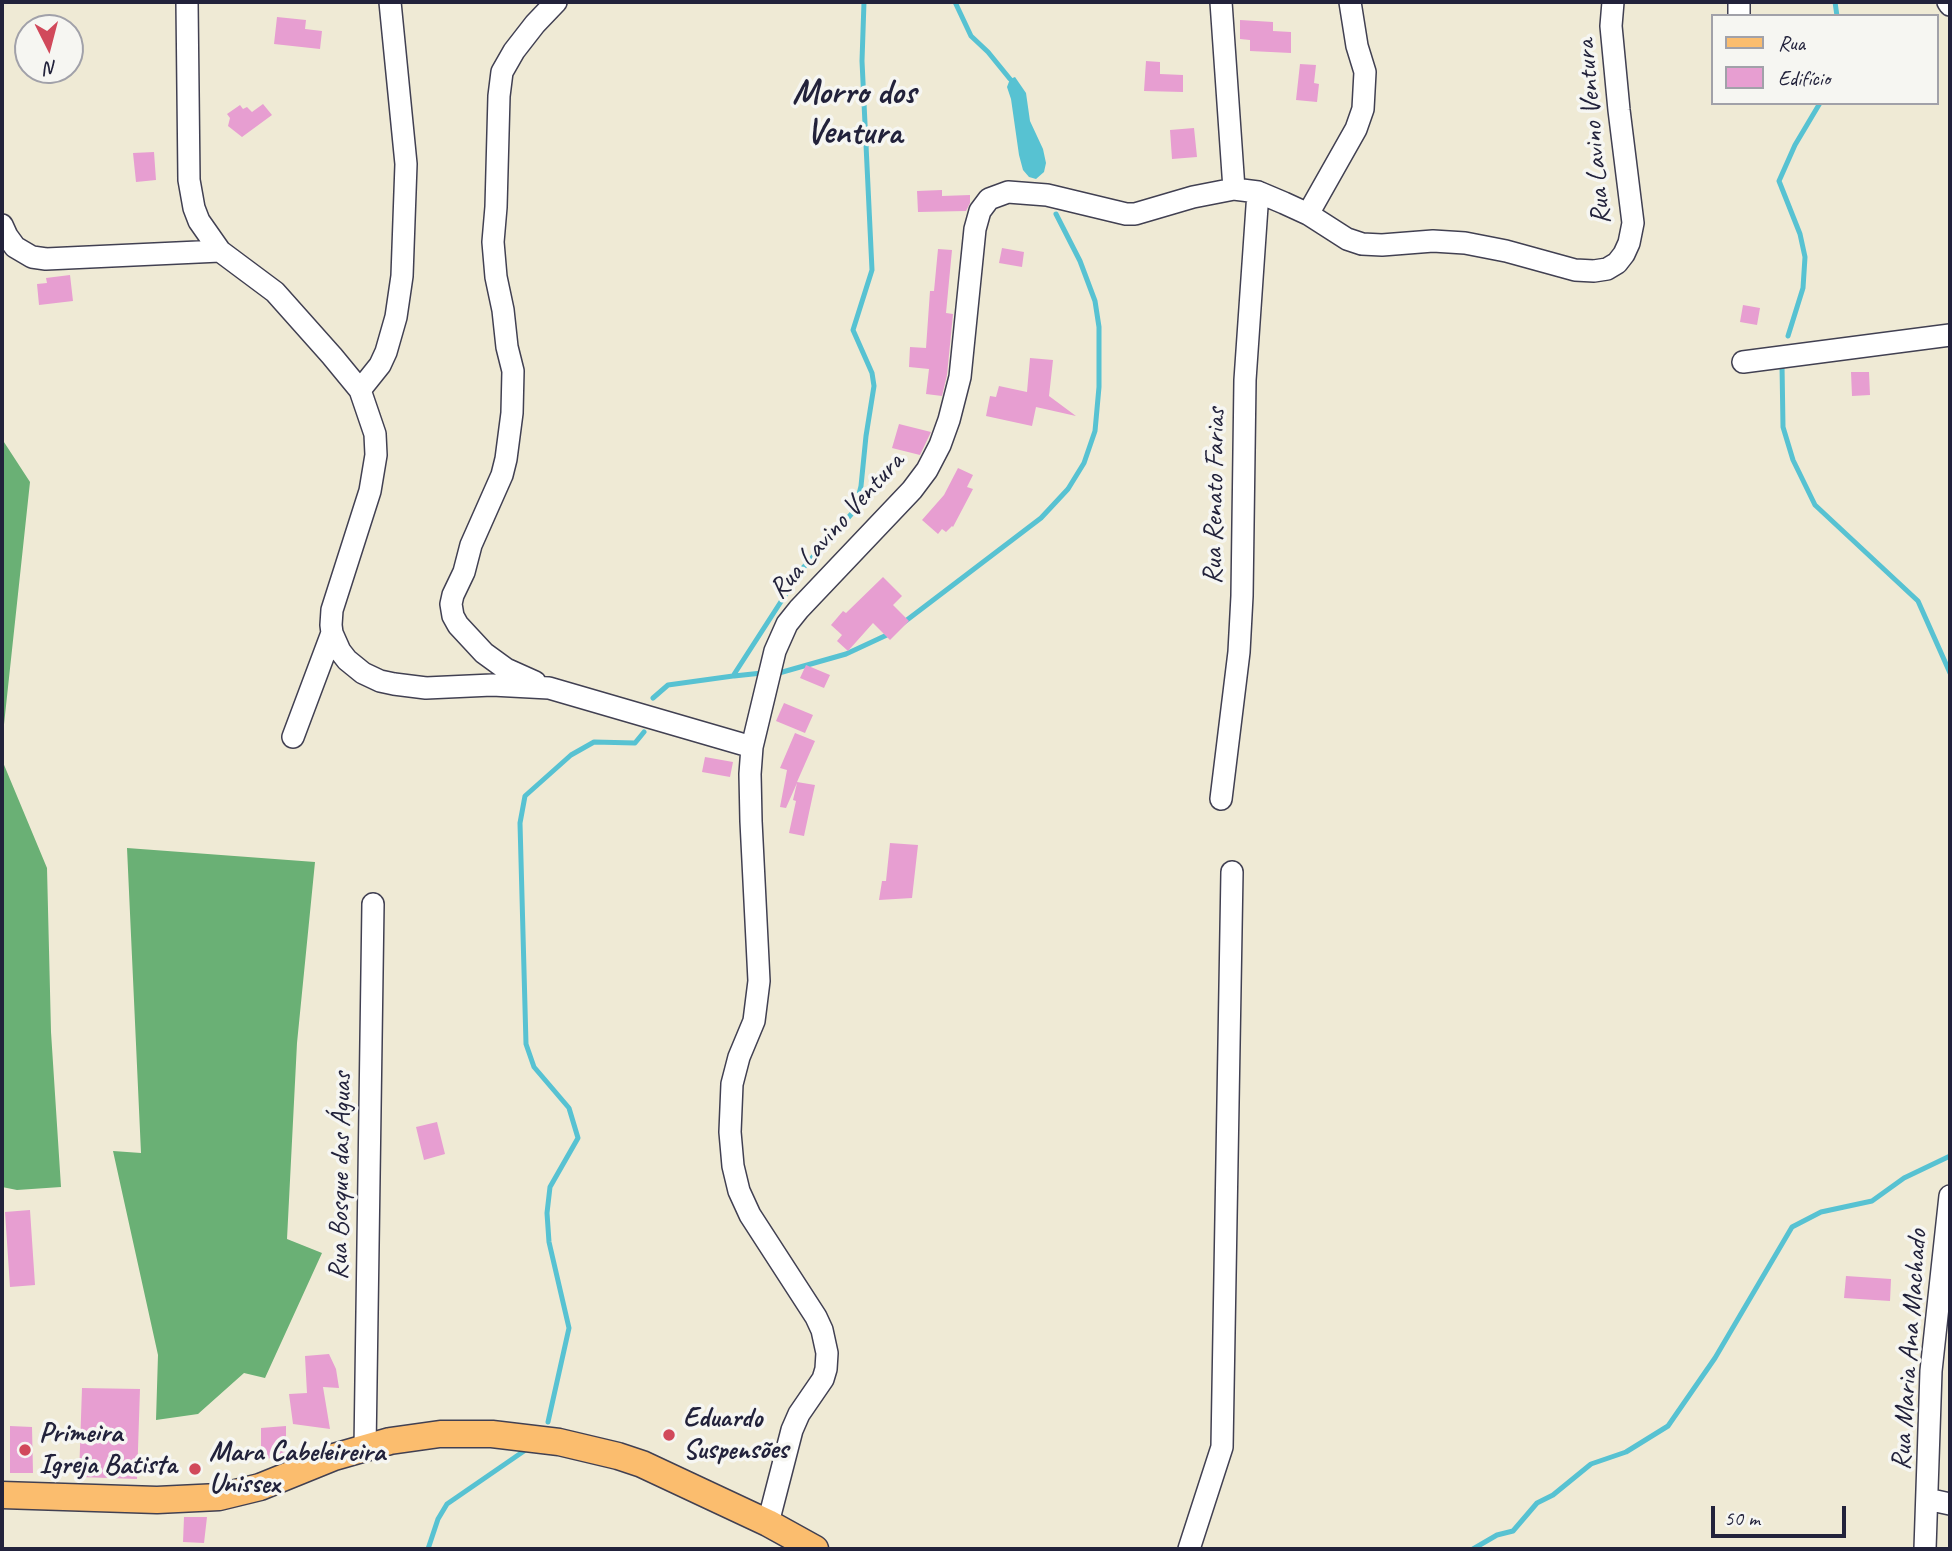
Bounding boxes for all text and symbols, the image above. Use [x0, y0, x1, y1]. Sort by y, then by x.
north arrow [14, 14, 84, 84]
legend [1710, 14, 1938, 105]
text: Rua [1778, 30, 1805, 56]
street label: Rua Lavino Ventura [1569, 38, 1619, 226]
text: N [44, 55, 58, 80]
text: Edifício [1778, 65, 1830, 91]
district label: Morro dos Ventura [792, 73, 916, 155]
street label: Rua Renato Farias [1197, 407, 1233, 585]
street label: Rua Lavino Ventura [762, 446, 912, 606]
street label: Rua Bosque das Águas [322, 1072, 360, 1280]
street label: Rua Maria Ana Machado [1885, 1229, 1935, 1471]
place label: Eduardo Suspensões [683, 1402, 788, 1468]
place label: Primeira Igreja Batista [39, 1417, 177, 1483]
marker: Eduardo Suspensões [661, 1427, 677, 1443]
place label: Mara Cabeleireira Unissex [209, 1436, 385, 1502]
marker: Primeira Igreja Batista [17, 1442, 33, 1458]
marker: Mara Cabeleireira Unissex [187, 1461, 203, 1477]
scale bar [1714, 1492, 1849, 1536]
text: 50 m [1724, 1505, 1760, 1531]

